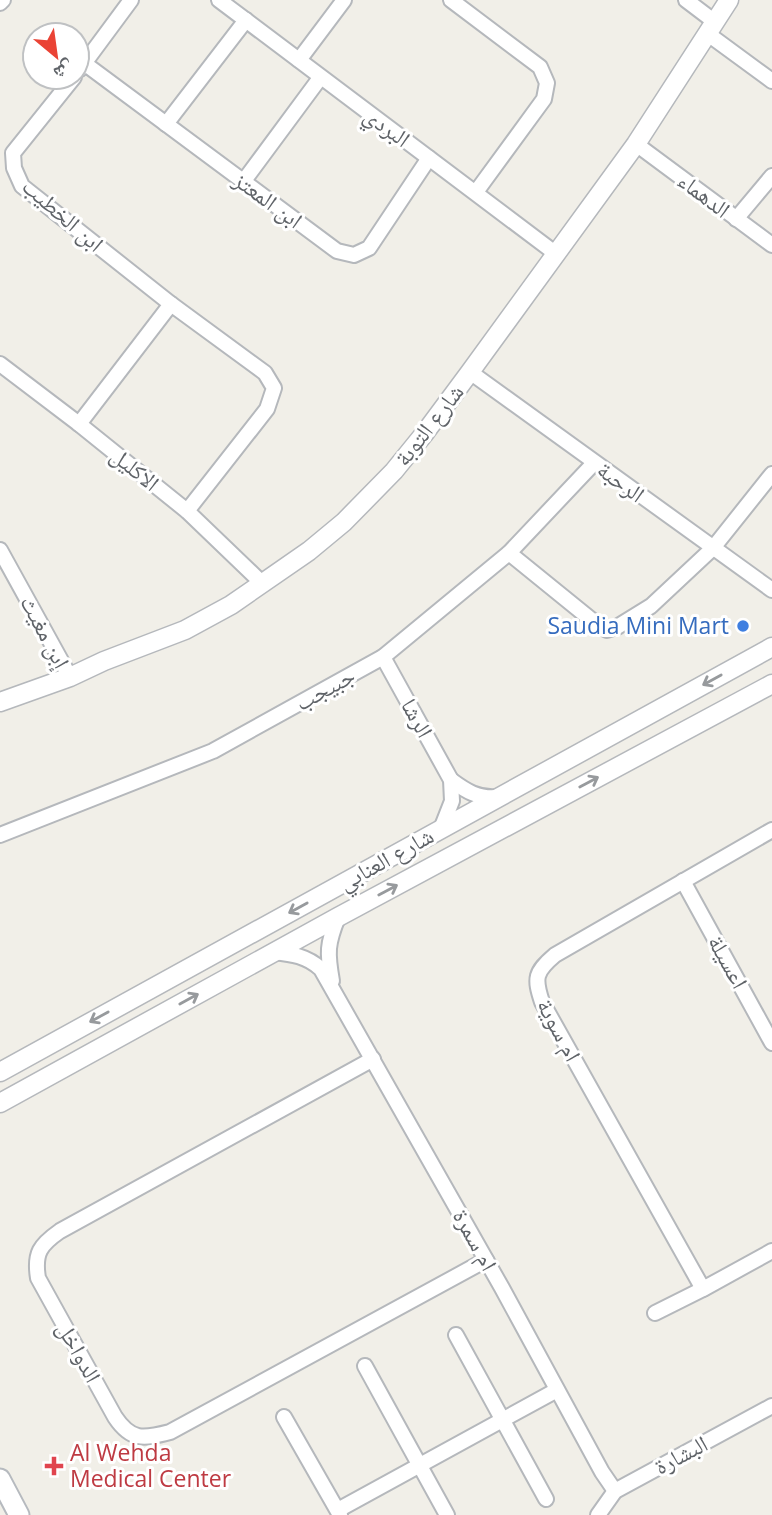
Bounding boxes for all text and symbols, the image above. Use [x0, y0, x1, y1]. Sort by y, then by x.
north arrow [21, 21, 91, 91]
text: ش [49, 55, 79, 87]
street label: البردي [356, 99, 417, 157]
street label: ابن المعتز [227, 163, 310, 235]
street label: الدهماء [672, 164, 738, 225]
street label: ابن الخطيب [16, 170, 111, 259]
street label: شارع التوبة [386, 377, 470, 472]
street label: الاكليل [104, 439, 167, 498]
street label: الرحبة [591, 453, 652, 509]
street label: إبن مغيث [13, 589, 78, 674]
place label: Saudia Mini Mart [547, 609, 729, 641]
marker: Saudia Mini Mart [735, 618, 751, 634]
street label: جبيجب [289, 659, 360, 718]
one-way arrow [702, 673, 723, 687]
street label: الرشا [394, 692, 442, 743]
one-way arrow [578, 775, 598, 789]
street label: شارع العنابي [332, 819, 441, 901]
one-way arrow [377, 883, 398, 896]
one-way arrow [289, 901, 309, 915]
street label: اعسيلة [701, 929, 757, 994]
one-way arrow [178, 992, 198, 1006]
street label: ام سوية [529, 992, 590, 1067]
one-way arrow [89, 1011, 110, 1024]
street label: ام سمرة [445, 1203, 506, 1277]
street label: الدواخل [50, 1315, 110, 1388]
street label: البشارة [648, 1427, 713, 1481]
place label: Al Wehda Medical Center [70, 1436, 232, 1494]
marker: Al Wehda Medical Center [44, 1456, 64, 1476]

